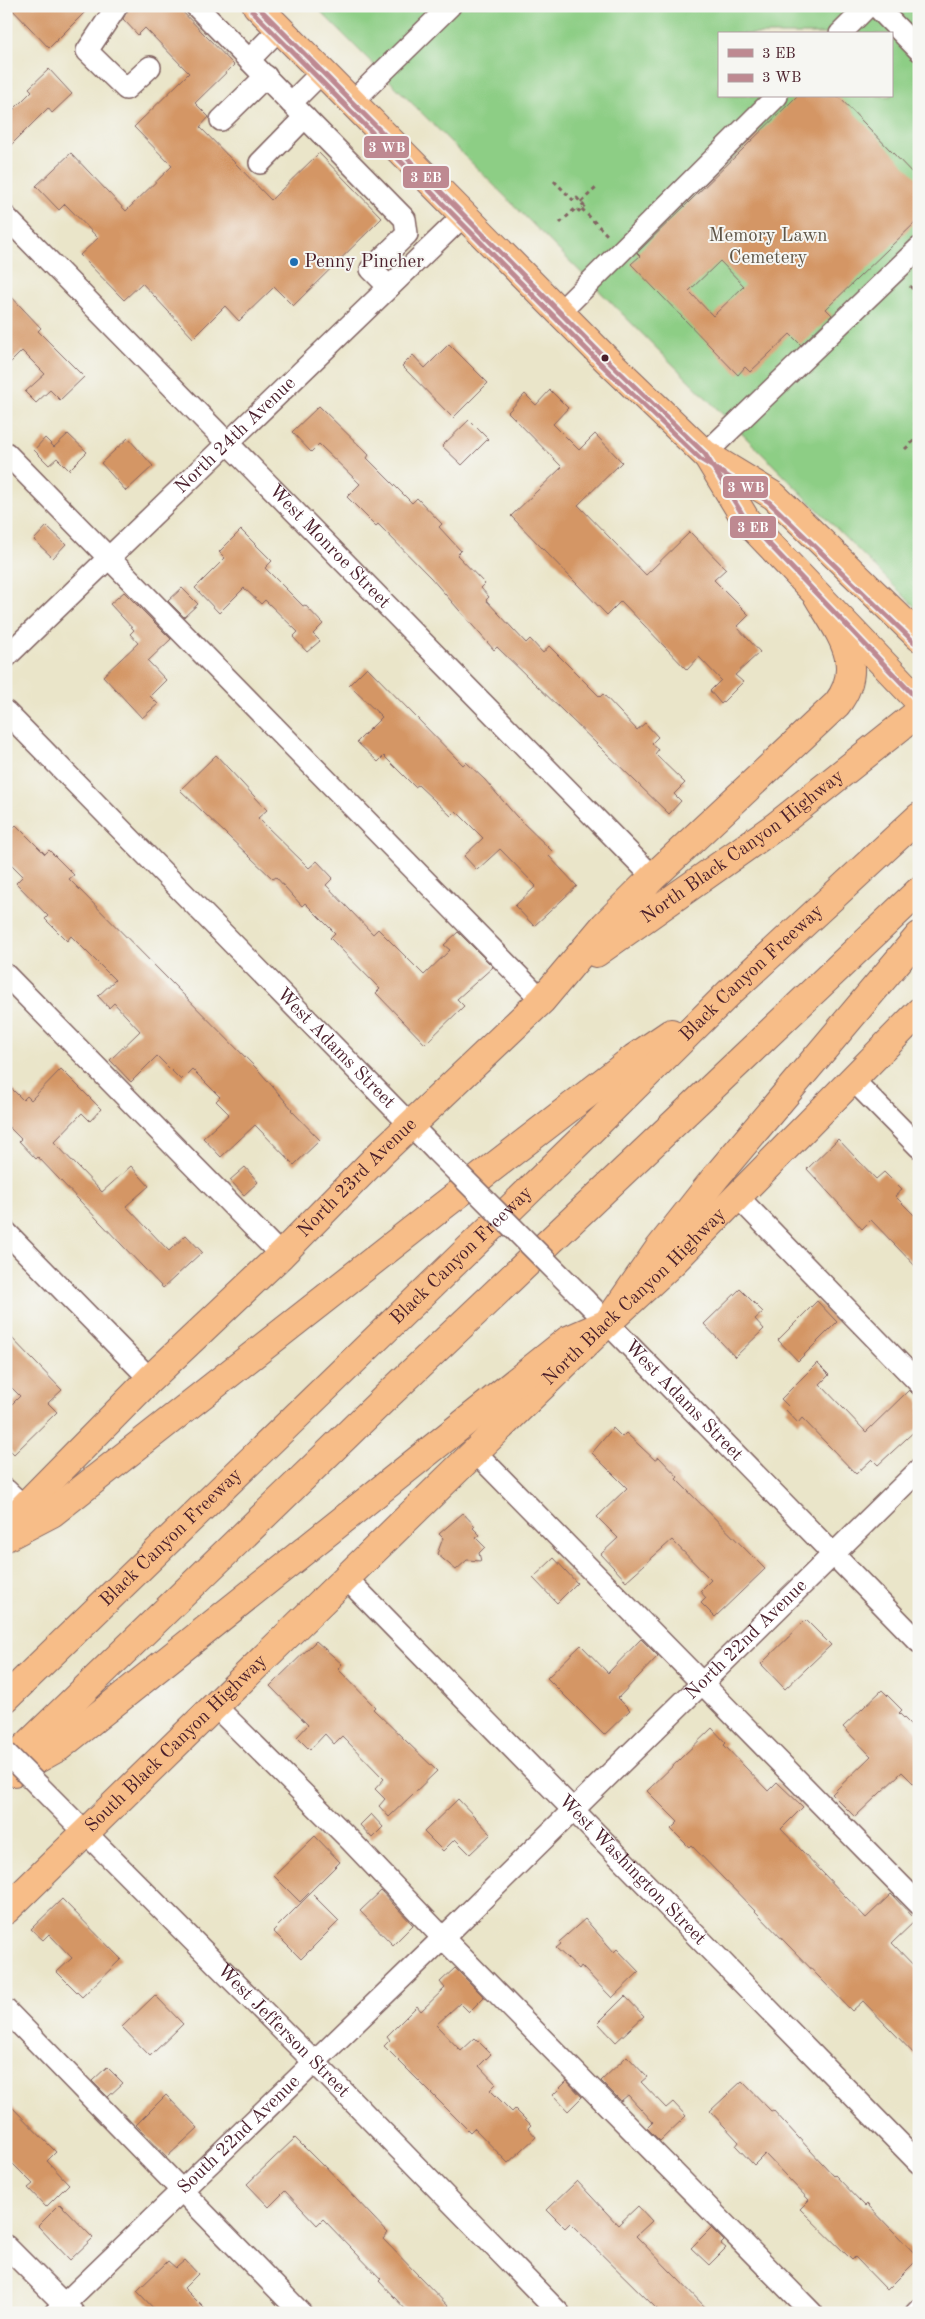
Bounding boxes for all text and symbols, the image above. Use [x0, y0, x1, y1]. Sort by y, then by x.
legend [718, 32, 892, 98]
text: 3 EB [762, 47, 796, 62]
text: 3 WB [762, 71, 801, 86]
line badge: 3 WB [363, 135, 410, 159]
text: 3 WB [368, 141, 406, 155]
line badge: 3 EB [402, 165, 450, 189]
text: 3 EB [410, 171, 442, 185]
park label: Memory Lawn Cemetery [708, 227, 828, 268]
place label: Penny Pincher [304, 253, 424, 272]
marker: Penny Pincher [288, 256, 300, 268]
unlabelled marker [600, 353, 610, 363]
street label: North 24th Avenue [172, 373, 299, 498]
line badge: 3 WB [722, 475, 769, 499]
street label: West Monroe Street [265, 481, 394, 612]
text: 3 WB [727, 481, 765, 495]
line badge: 3 EB [729, 515, 777, 539]
text: 3 EB [737, 521, 769, 535]
street label: North Black Canyon Highway [638, 766, 847, 927]
street label: Black Canyon Freeway [677, 901, 827, 1045]
street label: West Adams Street [273, 985, 398, 1112]
street label: North 23rd Avenue [294, 1115, 421, 1241]
street label: Black Canyon Freeway [387, 1183, 536, 1328]
street label: North Black Canyon Highway [539, 1205, 730, 1389]
street label: West Adams Street [621, 1337, 746, 1465]
street label: Black Canyon Freeway [97, 1465, 246, 1611]
street label: North 22nd Avenue [682, 1576, 811, 1703]
street label: South Black Canyon Highway [82, 1651, 271, 1836]
street label: West Washington Street [555, 1791, 710, 1949]
street label: West Jefferson Street [213, 1961, 353, 2101]
street label: South 22nd Avenue [174, 2072, 304, 2198]

